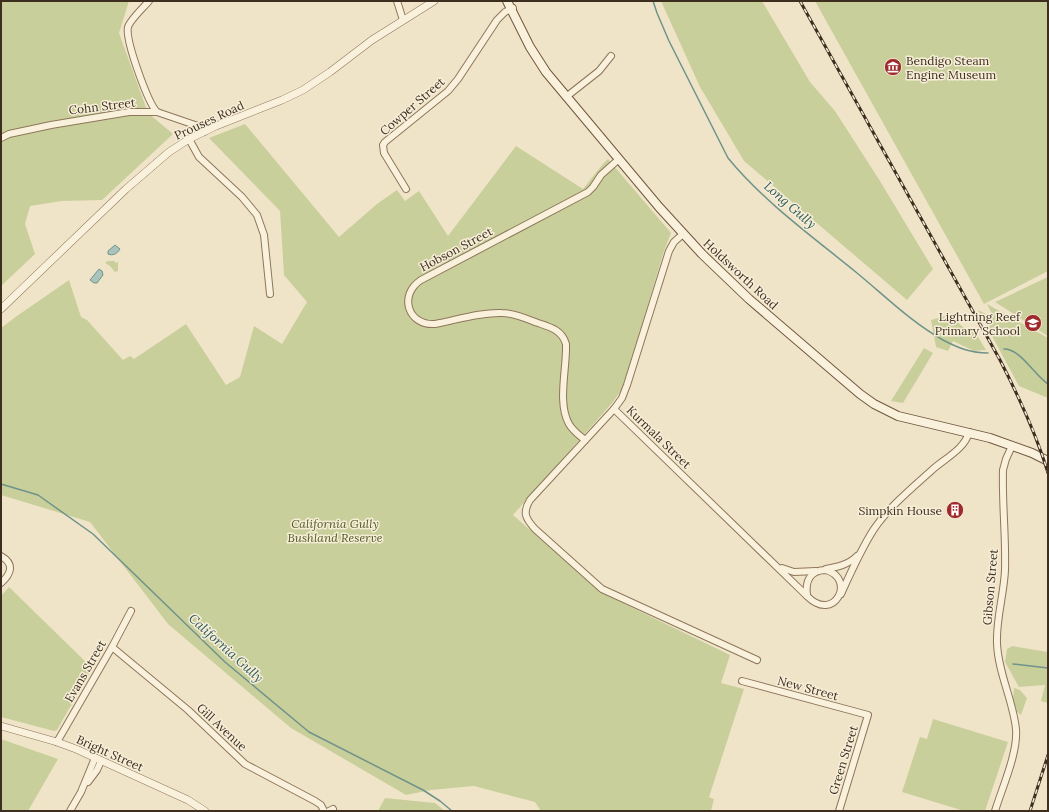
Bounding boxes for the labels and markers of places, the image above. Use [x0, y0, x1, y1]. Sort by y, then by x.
place label: Bendigo Steam Engine Museum [906, 53, 996, 82]
museum icon: Bendigo Steam Engine Museum [883, 57, 903, 77]
place label: Lightning Reef Primary School [935, 309, 1021, 338]
school or university icon: Lightning Reef Primary School [1023, 313, 1043, 333]
building icon: Simpkin House [945, 500, 965, 520]
place label: Simpkin House [858, 503, 942, 518]

